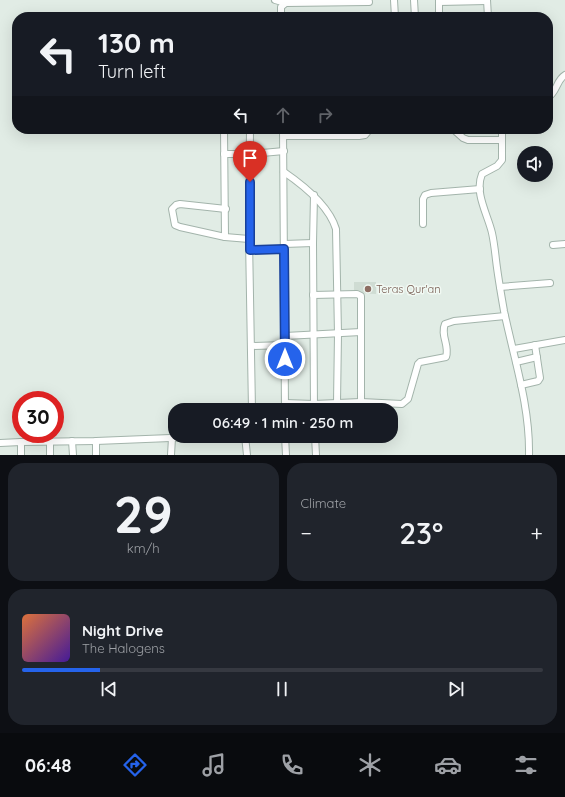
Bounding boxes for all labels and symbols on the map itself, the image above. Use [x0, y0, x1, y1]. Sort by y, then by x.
pin [233, 141, 267, 182]
place label: Teras Qur'an [376, 282, 441, 296]
marker: Teras Qur'an [363, 284, 373, 294]
position arrow [264, 338, 306, 380]
speed limit sign: 30 [12, 391, 64, 443]

